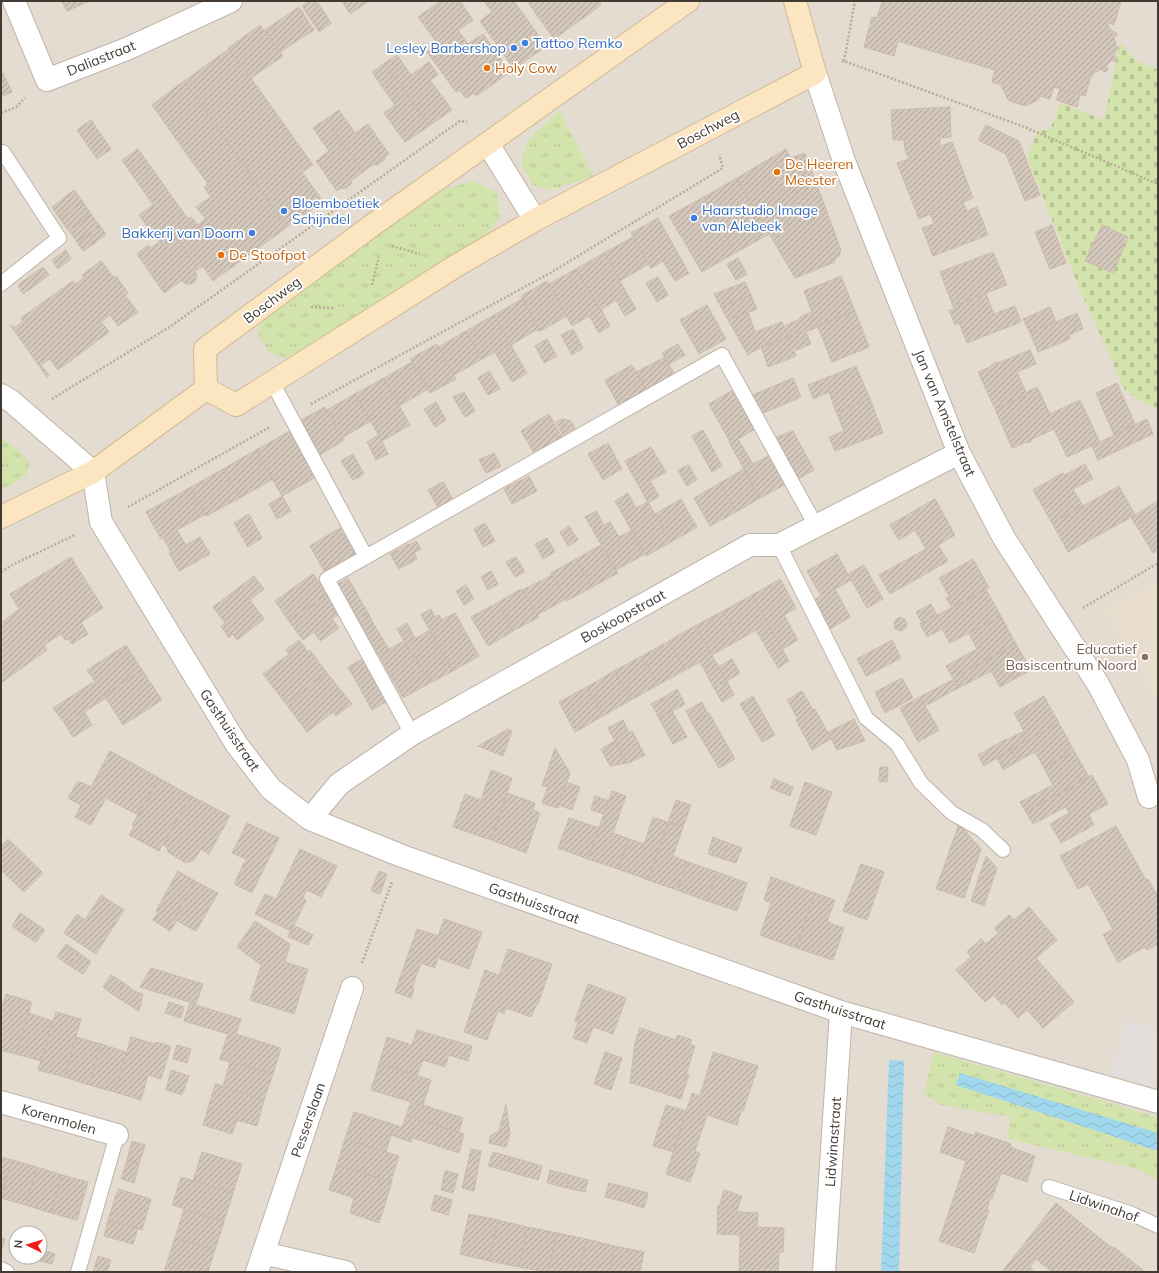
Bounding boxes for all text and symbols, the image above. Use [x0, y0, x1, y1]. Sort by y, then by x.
place label: Tattoo Remko [533, 34, 622, 52]
street label: Daliastraat [64, 36, 138, 80]
marker: Tattoo Remko [520, 38, 530, 48]
place label: Lesley Barbershop [386, 39, 506, 57]
marker: Lesley Barbershop [509, 43, 519, 53]
place label: Holy Cow [495, 59, 557, 77]
marker: Holy Cow [482, 63, 492, 73]
street label: Boschweg [674, 105, 742, 153]
place label: De Heeren Meester [785, 155, 854, 189]
marker: De Heeren Meester [772, 167, 782, 177]
place label: Bloemboetiek Schijndel [292, 194, 381, 228]
place label: Haarstudio Image van Alebeek [702, 201, 818, 235]
marker: Bloemboetiek Schijndel [279, 206, 289, 216]
marker: Haarstudio Image van Alebeek [689, 213, 699, 223]
place label: Bakkerij van Doorn [122, 224, 244, 242]
marker: Bakkerij van Doorn [247, 228, 257, 238]
place label: De Stoofpot [229, 246, 306, 264]
marker: De Stoofpot [216, 250, 226, 260]
street label: Boschweg [240, 272, 304, 328]
street label: Jan van Amstelstraat [910, 347, 980, 479]
street label: Boskoopstraat [577, 585, 669, 647]
place label: Educatief Basiscentrum Noord [1005, 640, 1137, 674]
marker: Educatief Basiscentrum Noord [1140, 652, 1150, 662]
street label: Gasthuisstraat [196, 685, 264, 775]
street label: Gasthuisstraat [486, 878, 582, 928]
street label: Gasthuisstraat [792, 987, 888, 1033]
street label: Pesserslaan [287, 1080, 329, 1160]
street label: Lidwinastraat [821, 1096, 845, 1187]
street label: Korenmolen [20, 1100, 98, 1138]
street label: Lidwinahof [1067, 1186, 1141, 1226]
north arrow [8, 1225, 48, 1265]
text: N [11, 1239, 25, 1249]

